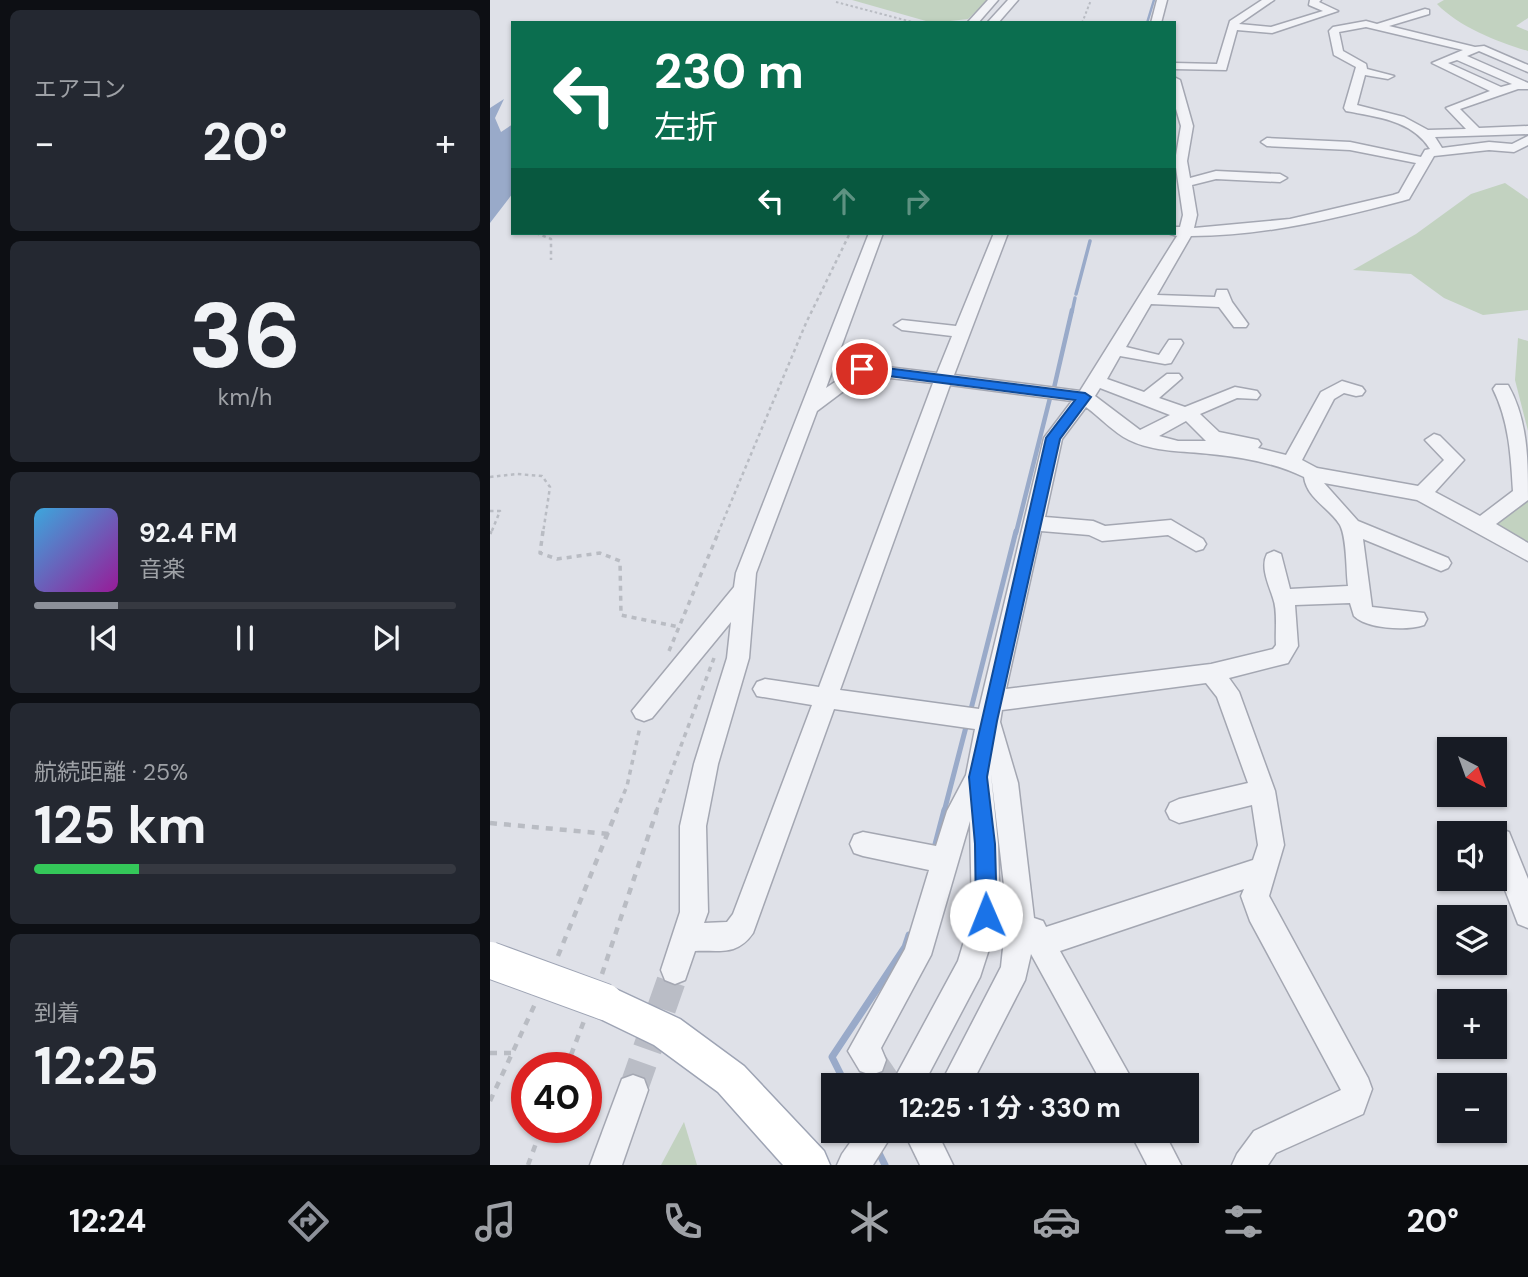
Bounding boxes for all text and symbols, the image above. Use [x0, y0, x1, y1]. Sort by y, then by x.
text: 230 m [654, 39, 804, 103]
icon: left [539, 49, 630, 140]
text: エアコン [34, 74, 126, 104]
text: 左折 [654, 106, 718, 148]
text: 20° [202, 108, 288, 176]
text: − [34, 118, 55, 168]
text: + [435, 118, 456, 168]
icon: left [752, 182, 790, 220]
icon: ahead [825, 182, 863, 220]
icon: right [898, 182, 936, 220]
text: 36 [189, 277, 301, 395]
pin [832, 339, 892, 399]
icon: arrive [843, 350, 881, 388]
text: km/h [218, 382, 272, 412]
text: 92.4 FM [139, 516, 237, 550]
text: 音楽 [139, 554, 185, 584]
icon: previous [85, 619, 123, 657]
icon: pause [226, 619, 264, 657]
icon: next [367, 619, 405, 657]
north arrow [1437, 737, 1507, 807]
map controls [1437, 737, 1507, 1143]
text: 航続距離 · 25% [34, 757, 188, 787]
text: 125 km [34, 791, 206, 859]
button: sound [1437, 821, 1507, 891]
position arrow [949, 878, 1023, 952]
button: layers [1437, 905, 1507, 975]
button: + [1437, 989, 1507, 1059]
text: 到着 [34, 998, 80, 1028]
text: 12:25 [34, 1032, 159, 1100]
speed limit sign: 40 [511, 1052, 602, 1143]
button: − [1437, 1073, 1507, 1143]
text: 12:25 · 1 分 · 330 m [899, 1091, 1121, 1125]
icon: directions [284, 1197, 333, 1246]
icon: music [471, 1197, 520, 1246]
icon: phone [658, 1197, 707, 1246]
icon: climate [845, 1197, 894, 1246]
icon: car [1032, 1197, 1081, 1246]
icon: filters [1219, 1197, 1268, 1246]
text: 12:24 [69, 1200, 146, 1242]
text: 20° [1406, 1200, 1459, 1242]

